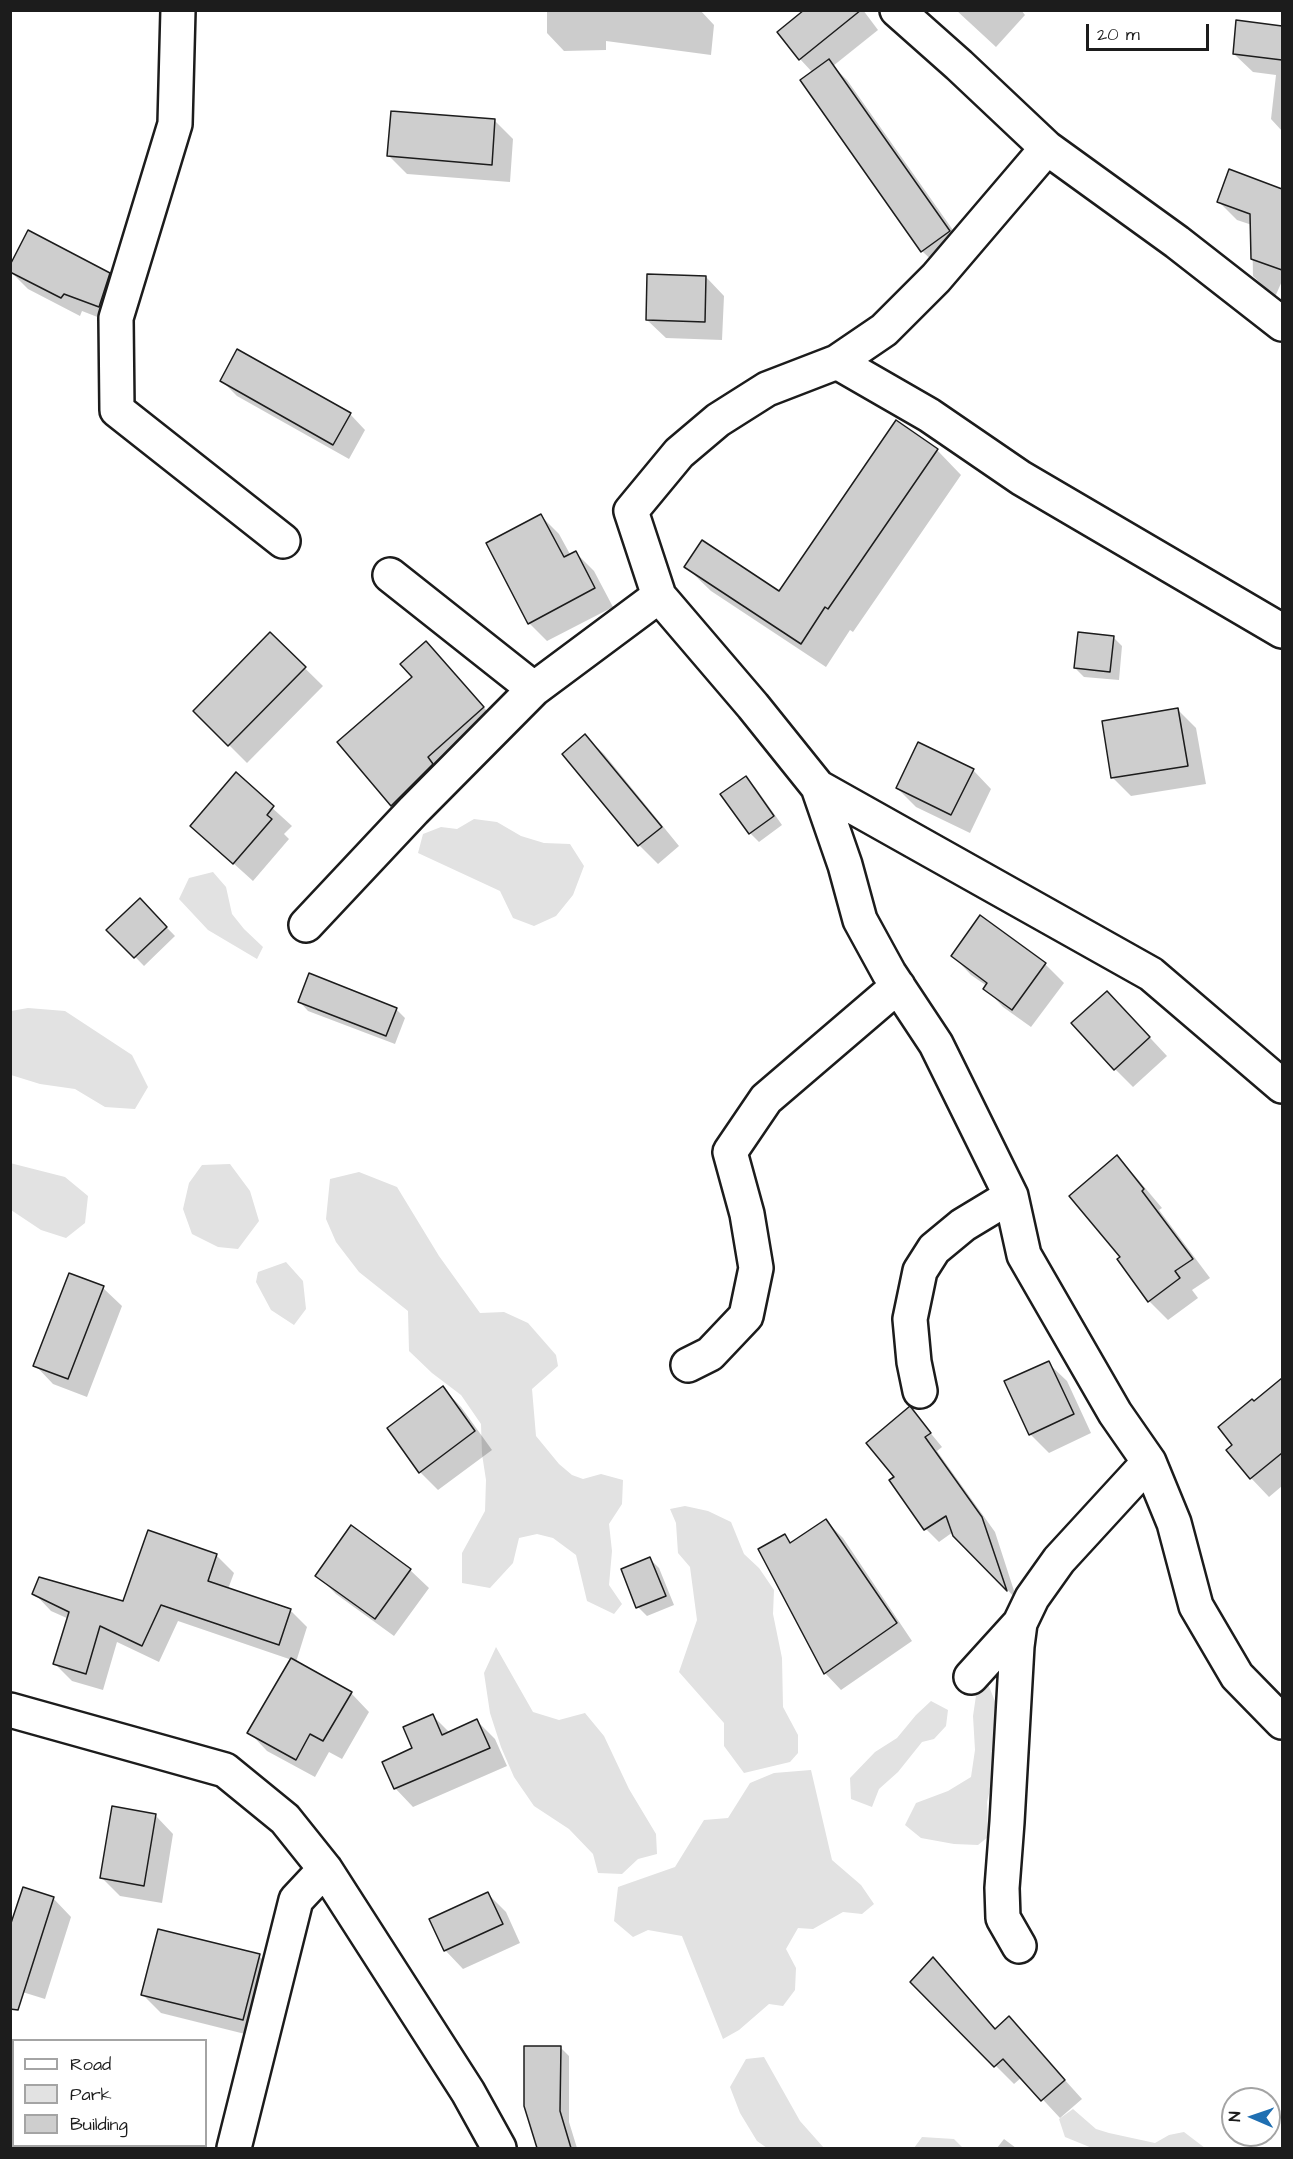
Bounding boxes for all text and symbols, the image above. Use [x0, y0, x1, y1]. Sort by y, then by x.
scale bar [1089, 12, 1212, 50]
text: 20 m [1097, 22, 1140, 47]
legend [12, 2039, 207, 2147]
text: Road [70, 2052, 111, 2077]
text: Park [70, 2082, 112, 2107]
north arrow [1221, 2087, 1281, 2147]
text: N [1224, 2111, 1246, 2122]
text: Building [70, 2112, 128, 2137]

